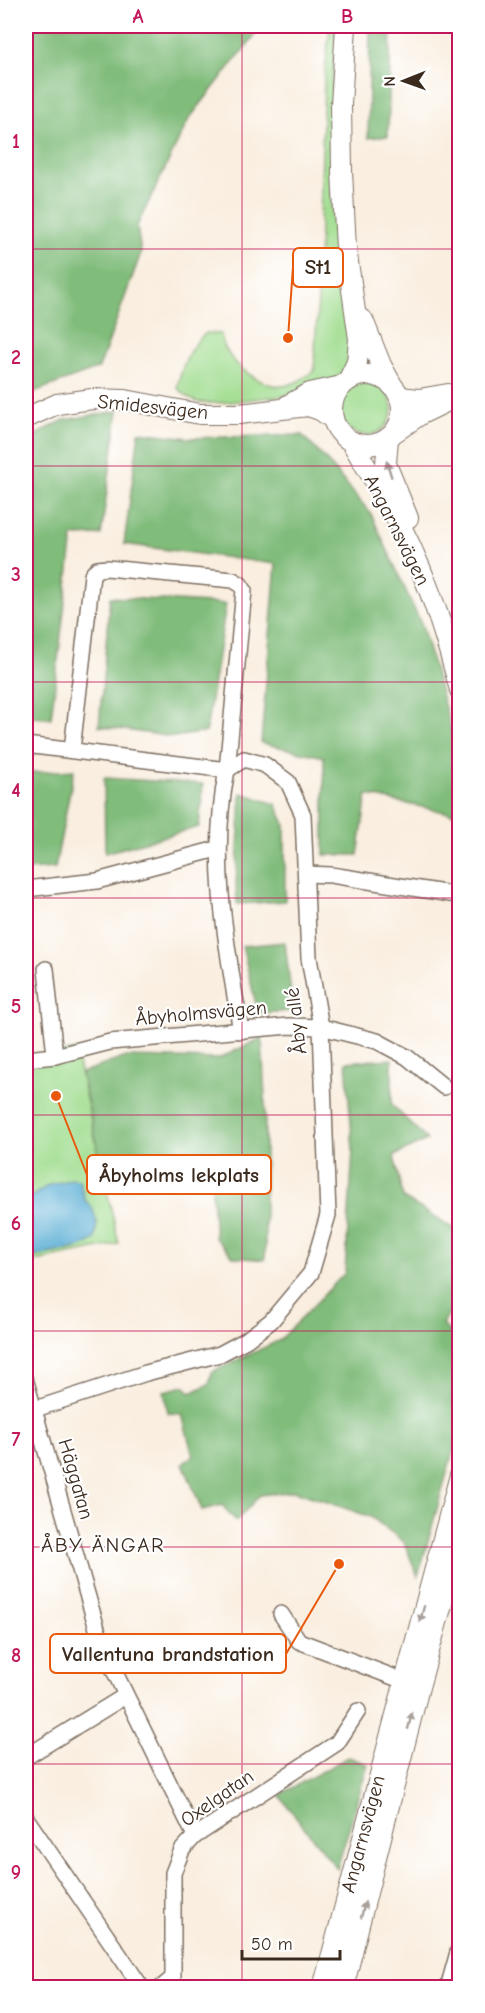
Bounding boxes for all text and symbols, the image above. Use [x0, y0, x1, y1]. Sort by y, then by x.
text: A [132, 5, 144, 28]
text: B [341, 5, 353, 28]
north arrow [374, 51, 434, 111]
text: N [381, 76, 399, 87]
text: 1 [12, 130, 20, 153]
callout: St1 [293, 248, 343, 287]
text: St1 [305, 255, 331, 279]
text: 2 [11, 346, 21, 369]
street label: Smidesvägen [97, 390, 209, 424]
one-way arrow [384, 460, 393, 478]
street label: Angarnsvägen [359, 471, 435, 589]
text: 3 [11, 563, 21, 586]
text: 4 [11, 779, 21, 802]
street label: Åby allé [280, 986, 311, 1056]
text: 5 [11, 995, 21, 1018]
street label: Åbyholmsvägen [134, 995, 268, 1030]
callout: Åbyholms lekplats [87, 1155, 271, 1194]
text: Åbyholms lekplats [99, 1163, 259, 1187]
text: 6 [11, 1212, 21, 1235]
text: 7 [12, 1428, 21, 1451]
street label: Häggatan [54, 1436, 98, 1522]
district label: ÅBY ÄNGAR [41, 1533, 165, 1557]
one-way arrow [417, 1605, 427, 1623]
callout: Vallentuna brandstation [50, 1634, 286, 1673]
text: Vallentuna brandstation [62, 1642, 274, 1666]
text: 8 [11, 1644, 21, 1667]
one-way arrow [406, 1712, 416, 1730]
street label: Oxelgatan [176, 1765, 258, 1831]
street label: Angarnsvägen [336, 1773, 390, 1895]
text: 9 [11, 1861, 21, 1884]
one-way arrow [358, 1901, 368, 1920]
scale bar [242, 1923, 340, 1961]
text: 50 m [251, 1934, 293, 1955]

